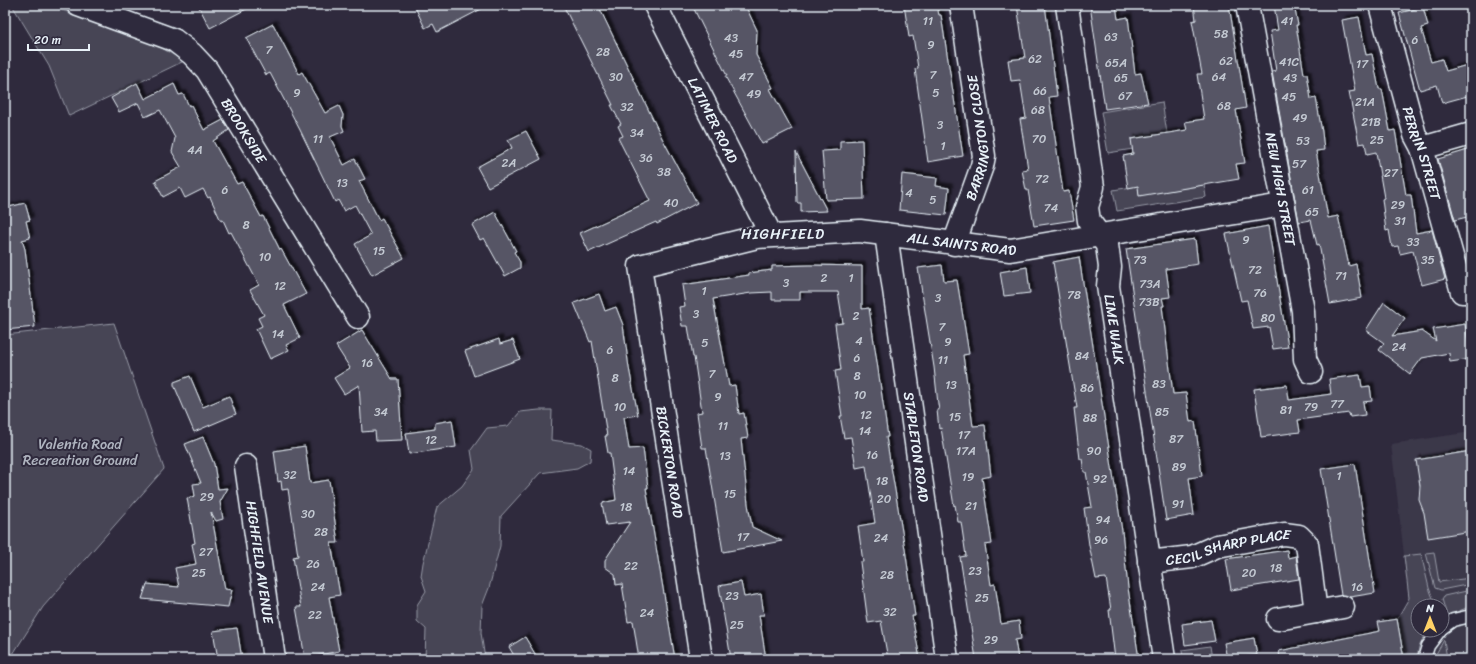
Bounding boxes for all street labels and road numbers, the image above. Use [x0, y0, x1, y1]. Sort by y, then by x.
street label: BARRINGTON CLOSE [959, 72, 997, 204]
street label: LATIMER ROAD [680, 73, 745, 168]
street label: BROOKSIDE [214, 93, 274, 170]
street label: PERRIN STREET [1395, 104, 1448, 204]
street label: NEW HIGH STREET [1258, 130, 1303, 249]
street label: ALL SAINTS ROAD [905, 225, 1019, 263]
street label: LIME WALK [1096, 293, 1132, 367]
street label: STAPLETON ROAD [896, 390, 936, 504]
street label: BICKERTON ROAD [648, 404, 691, 520]
street label: HIGHFIELD AVENUE [238, 499, 281, 627]
street label: CECIL SHARP PLACE [1164, 522, 1293, 573]

